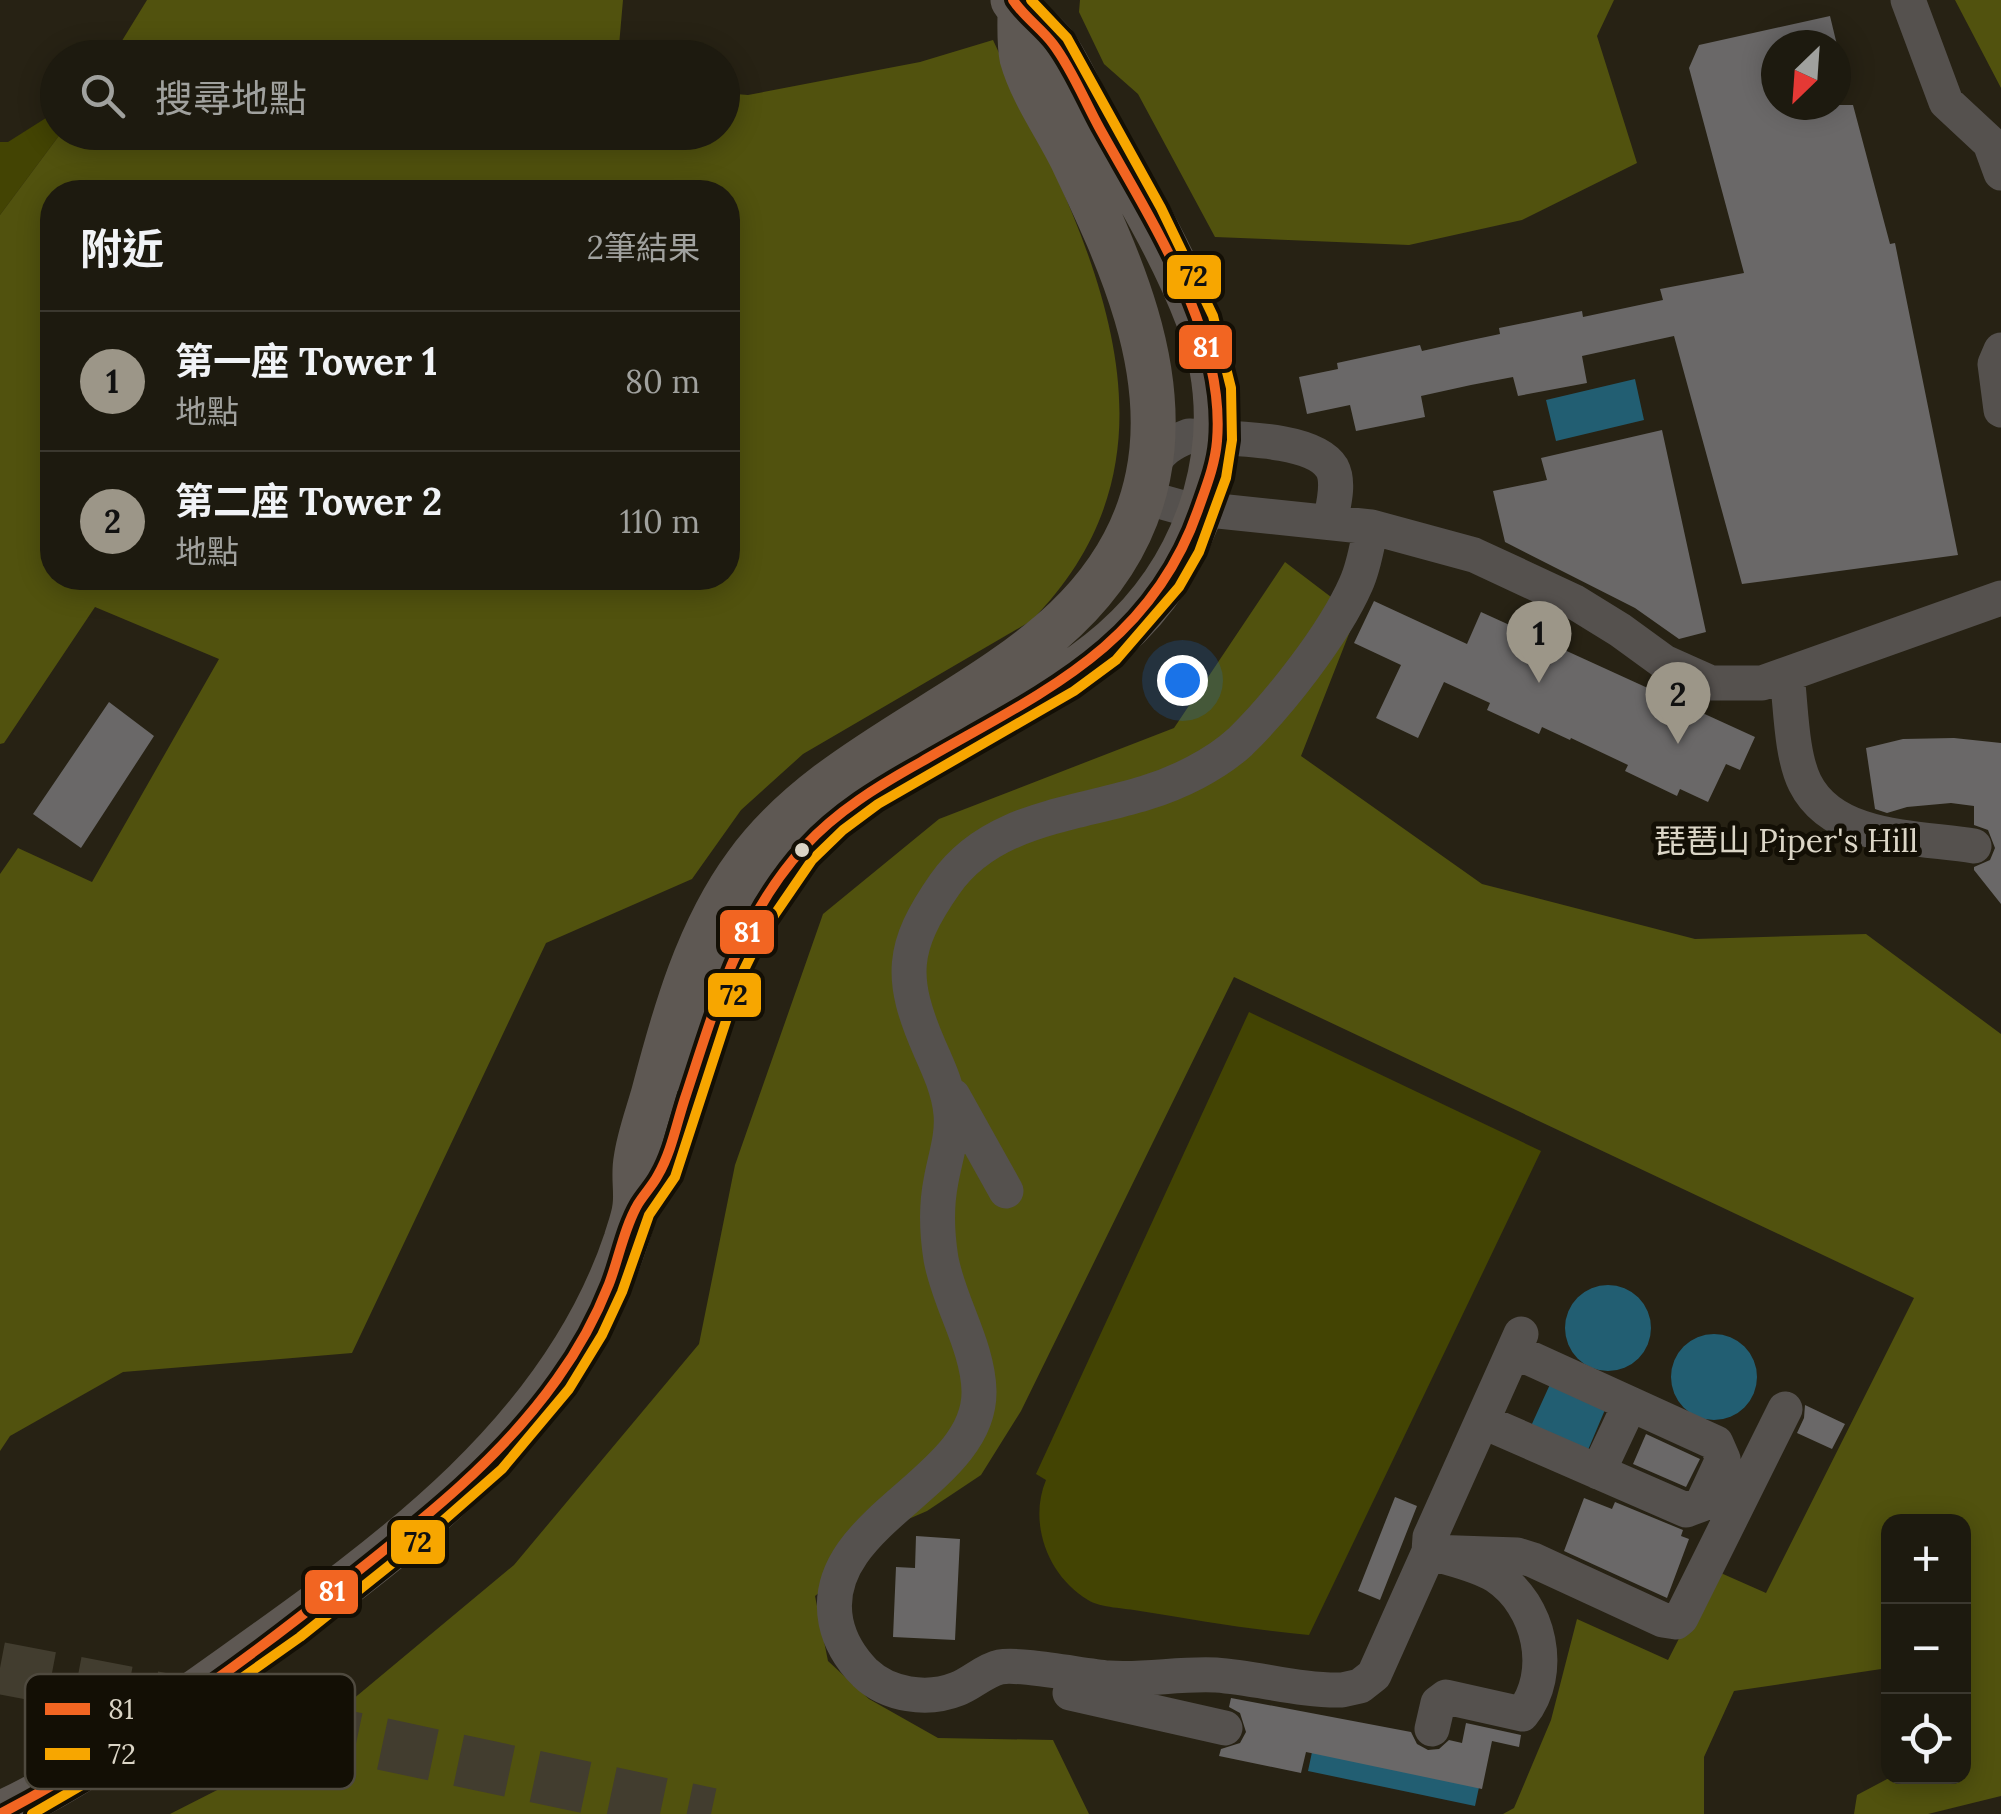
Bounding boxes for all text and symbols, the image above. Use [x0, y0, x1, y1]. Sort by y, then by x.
north arrow [1761, 30, 1851, 120]
search box [40, 40, 740, 150]
icon: search [75, 68, 130, 123]
text: 搜尋地點 [155, 74, 307, 122]
text: 附近 [80, 222, 164, 276]
text: 2筆結果 [587, 227, 700, 268]
line badge: 72 [1165, 253, 1223, 301]
text: 72 [1180, 258, 1208, 294]
line badge: 81 [1177, 323, 1234, 371]
text: 81 [1192, 329, 1220, 365]
text: 第一座 Tower 1 [175, 337, 438, 385]
text: 1 [106, 361, 119, 402]
text: 80 m [625, 361, 700, 402]
text: 地點 [175, 391, 239, 432]
text: 第二座 Tower 2 [175, 477, 442, 525]
text: 2 [104, 501, 121, 542]
text: 110 m [620, 501, 700, 542]
text: 地點 [175, 531, 239, 572]
pin: 1 [1506, 600, 1572, 683]
your location [1157, 655, 1208, 706]
pin: 2 [1646, 662, 1710, 744]
district label: 琵琶山 Piper's Hill [1654, 820, 1918, 861]
unlabelled marker [792, 840, 812, 860]
line badge: 81 [718, 908, 776, 956]
text: 81 [733, 914, 761, 950]
line badge: 72 [706, 971, 763, 1019]
text: 72 [720, 977, 748, 1013]
map controls [1881, 1514, 1971, 1784]
button: + [1881, 1514, 1971, 1604]
line badge: 72 [389, 1518, 447, 1566]
text: 72 [404, 1524, 432, 1560]
line badge: 81 [303, 1568, 360, 1616]
text: 81 [318, 1573, 346, 1609]
button: − [1881, 1604, 1971, 1694]
legend [25, 1674, 355, 1789]
text: 81 [108, 1691, 134, 1727]
button: locate [1881, 1694, 1971, 1784]
text: 72 [108, 1736, 136, 1772]

